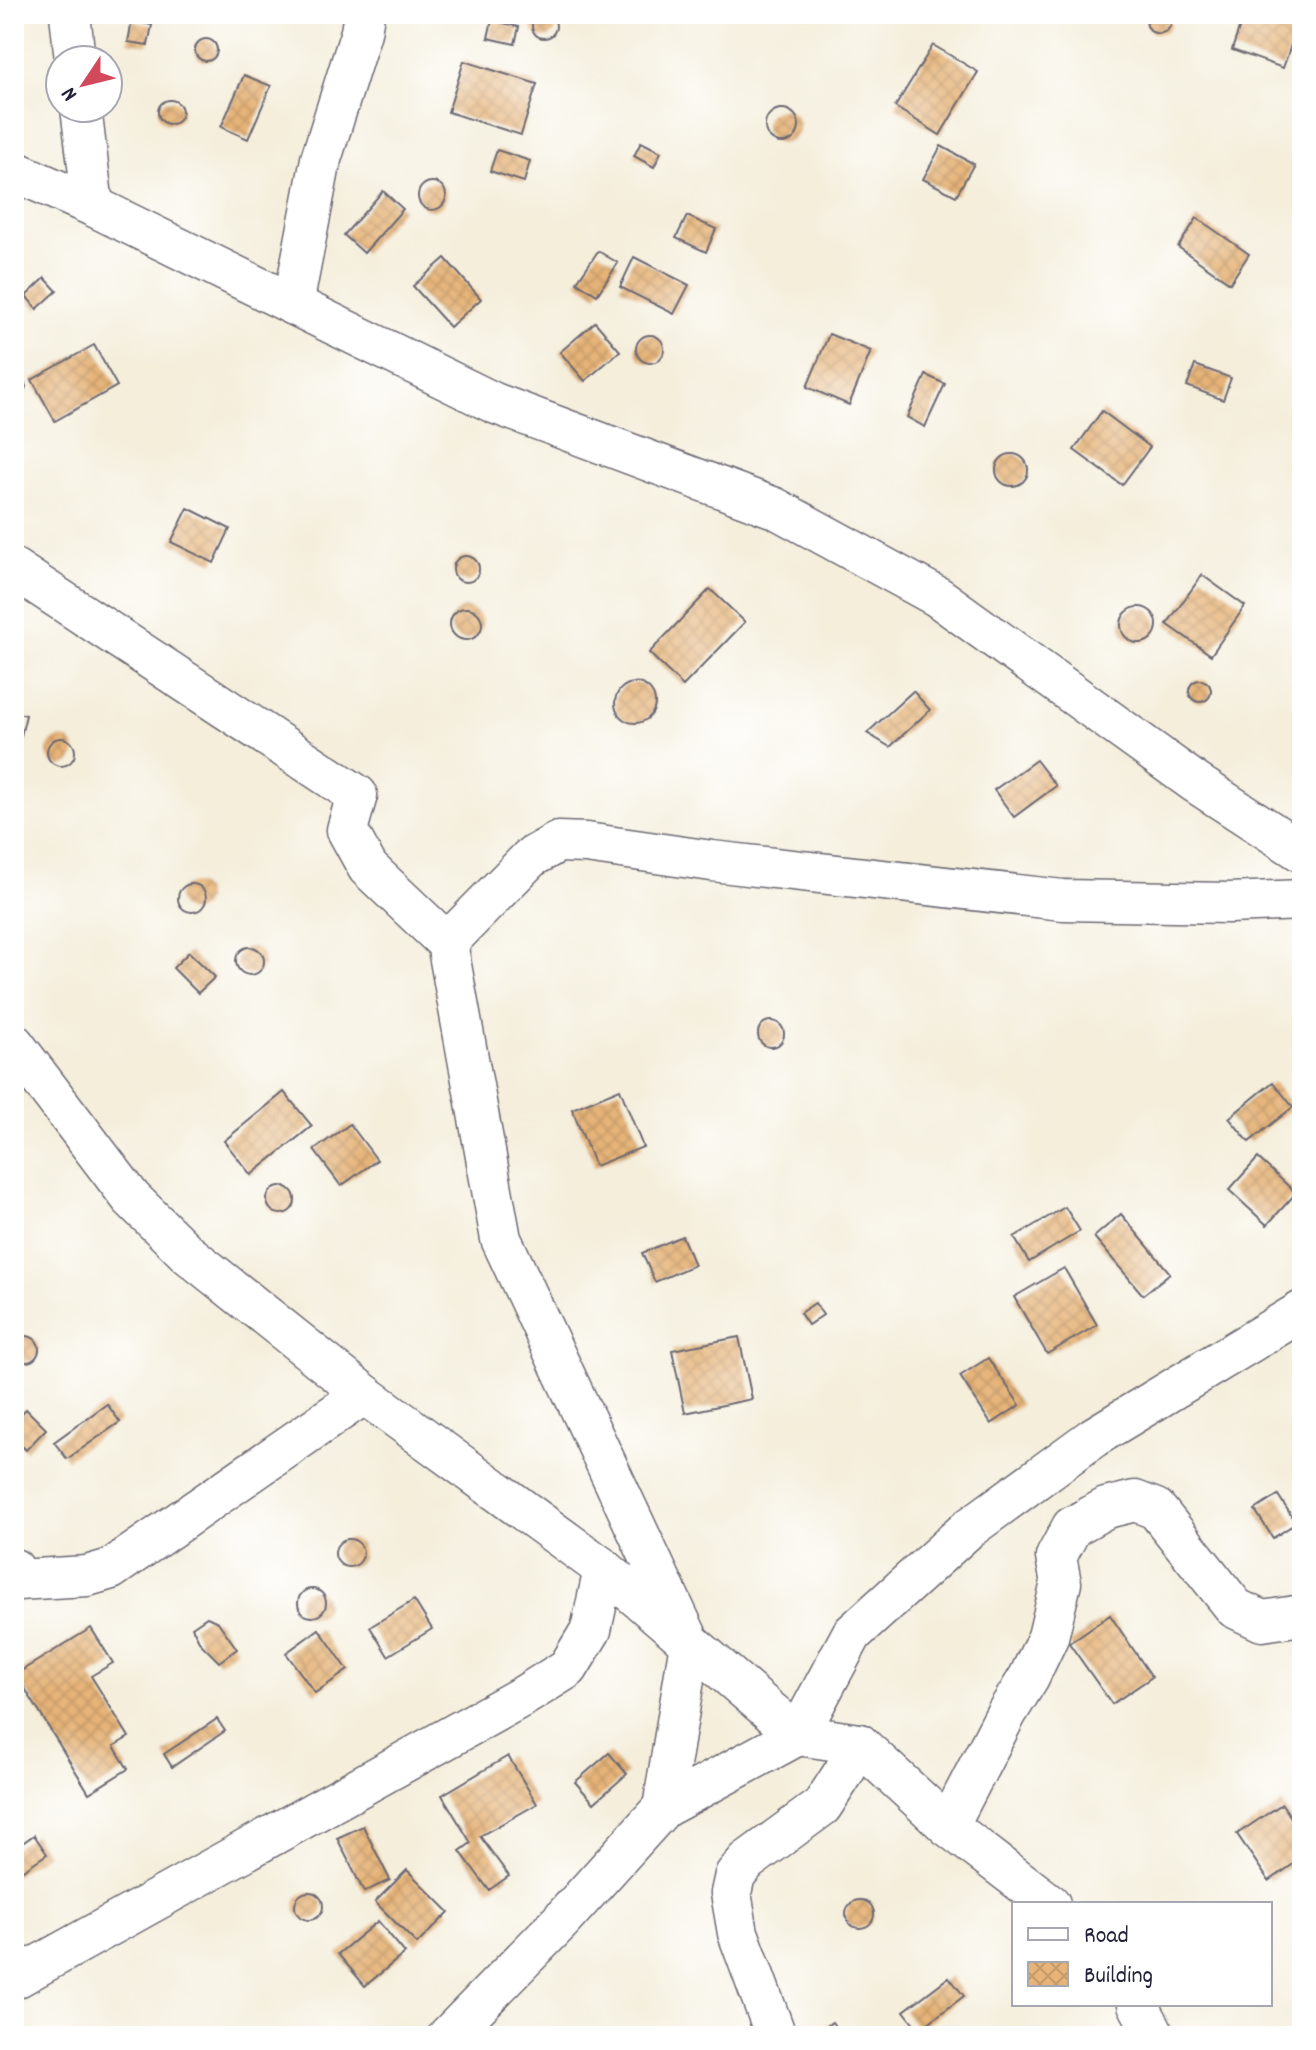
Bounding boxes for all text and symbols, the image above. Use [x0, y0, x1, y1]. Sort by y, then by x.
north arrow [44, 44, 124, 124]
text: N [55, 80, 86, 107]
legend [1012, 1902, 1272, 2006]
text: Road [1084, 1920, 1129, 1954]
text: Building [1084, 1960, 1153, 1994]

